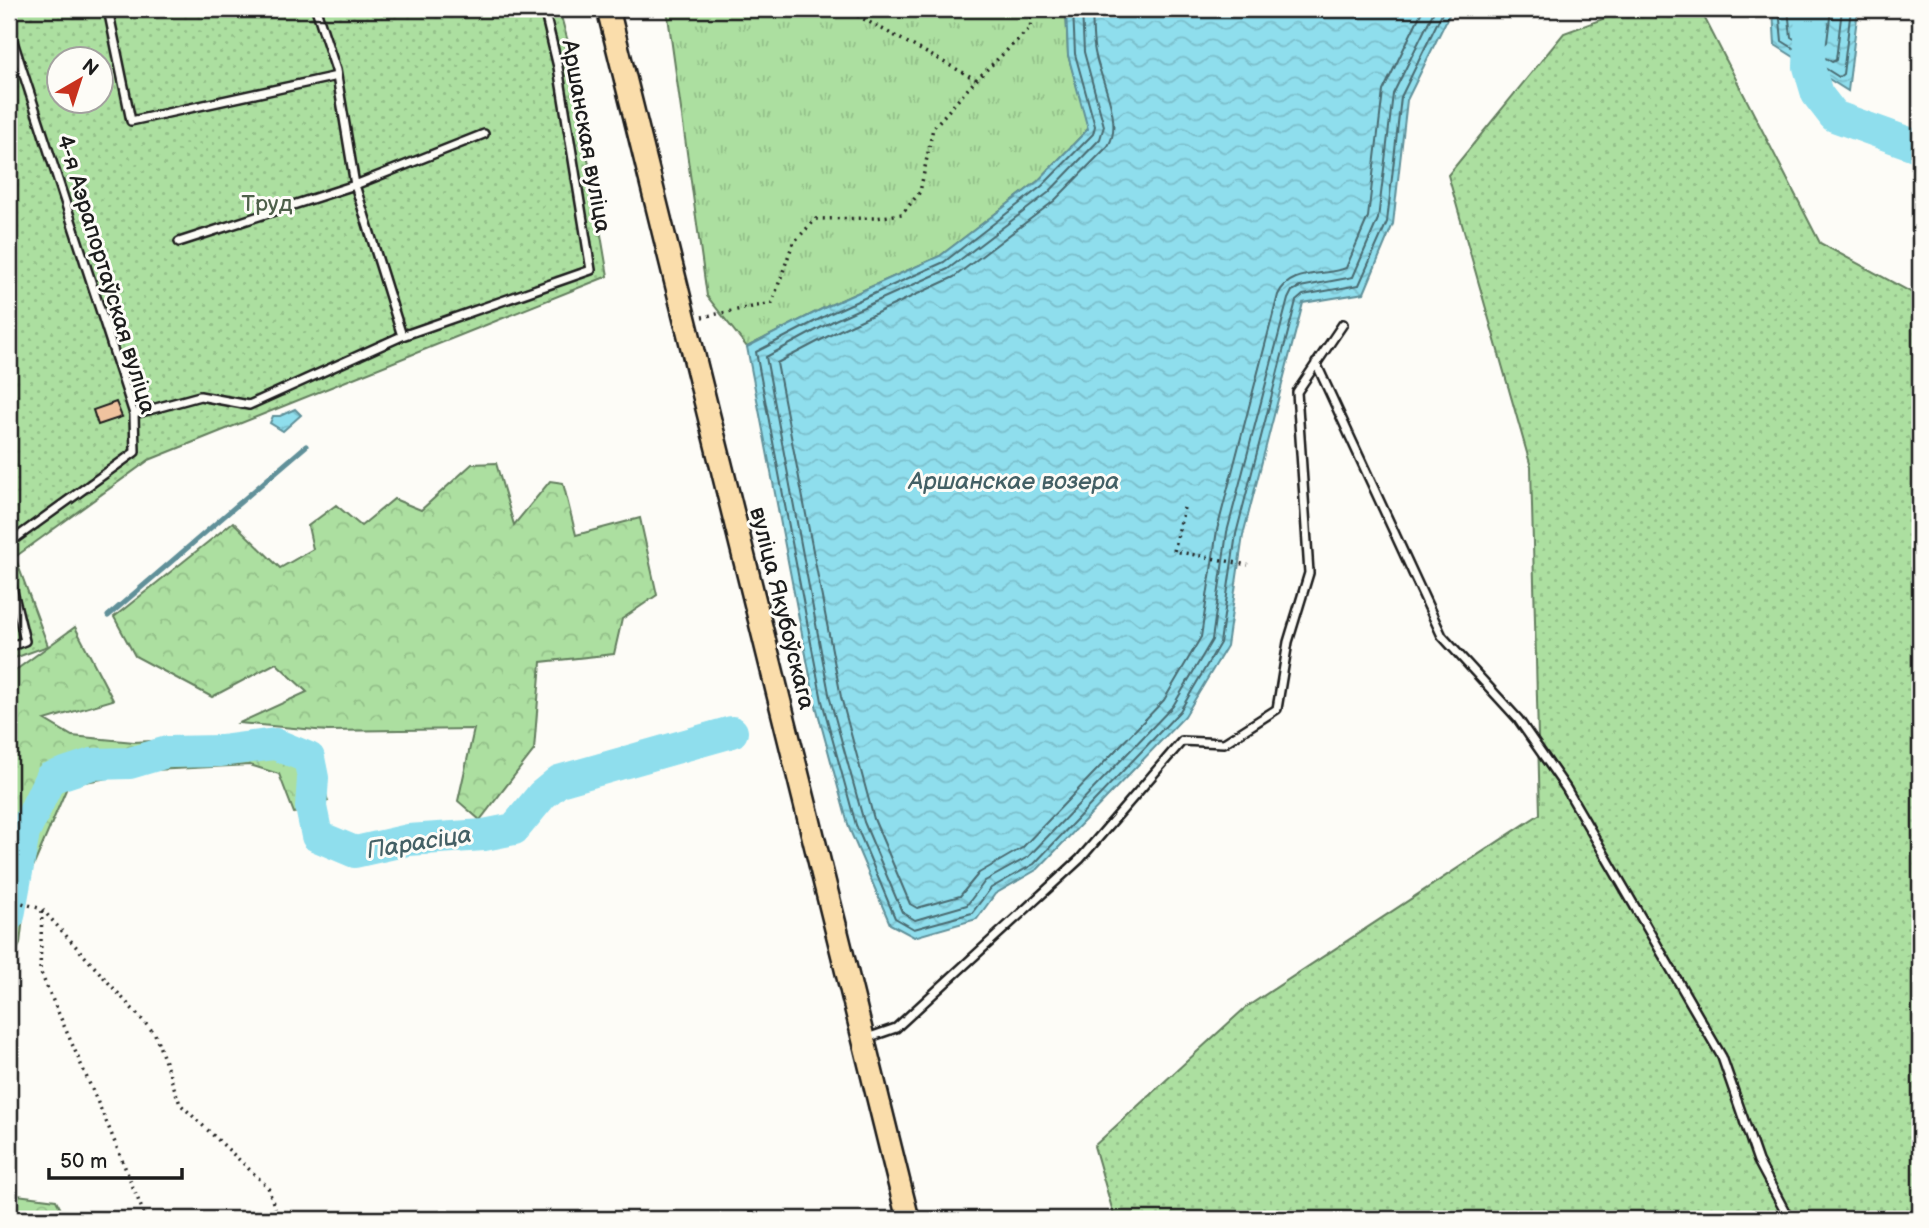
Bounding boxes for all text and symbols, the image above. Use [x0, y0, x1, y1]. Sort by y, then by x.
street label: Аршанская вуліца [555, 37, 617, 235]
north arrow [46, 46, 116, 116]
text: N [77, 55, 103, 81]
street label: 4-я Аэрапортаўская вуліца [50, 131, 162, 418]
park label: Труд [242, 190, 292, 218]
water label: Аршанскае возера [907, 467, 1119, 496]
street label: вуліца Якубоўскага [743, 504, 821, 713]
water label: Парасіца [364, 820, 474, 865]
scale bar [49, 1137, 182, 1181]
text: 50 m [60, 1149, 107, 1174]

